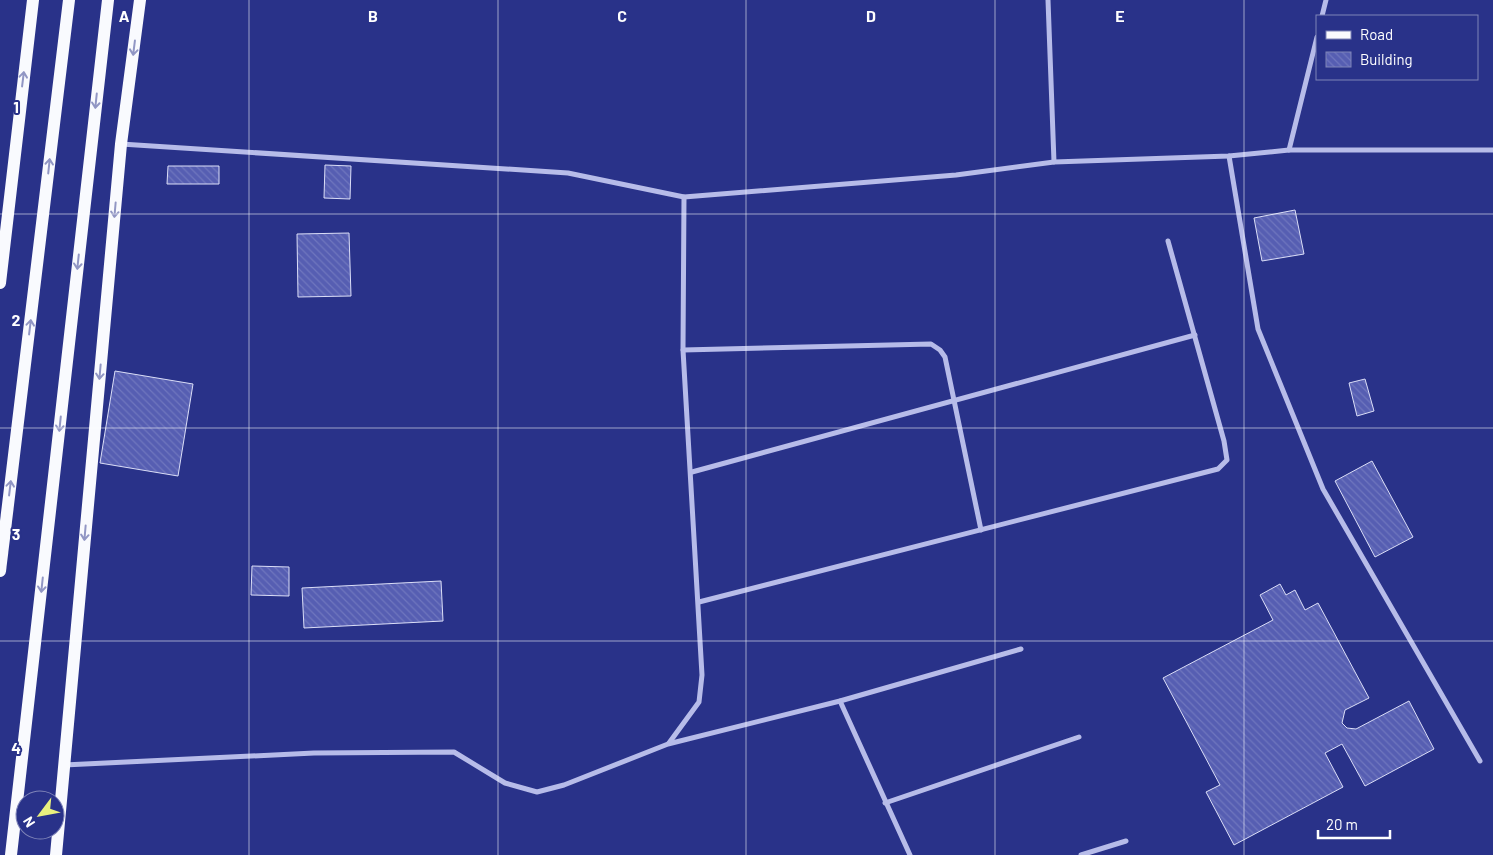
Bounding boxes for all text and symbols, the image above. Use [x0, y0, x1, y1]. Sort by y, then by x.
text: A [119, 6, 130, 25]
text: B [368, 6, 378, 25]
text: C [617, 6, 627, 25]
text: D [866, 6, 876, 25]
text: E [1115, 6, 1125, 25]
legend [1316, 15, 1478, 80]
text: Road [1360, 25, 1393, 43]
one-way arrow [128, 40, 138, 56]
text: Building [1360, 50, 1413, 68]
one-way arrow [18, 71, 28, 87]
one-way arrow [91, 92, 101, 108]
text: 1 [13, 97, 19, 116]
one-way arrow [45, 158, 54, 174]
one-way arrow [110, 201, 120, 217]
one-way arrow [73, 254, 83, 270]
text: 2 [12, 310, 21, 329]
one-way arrow [26, 319, 36, 335]
one-way arrow [95, 363, 105, 379]
one-way arrow [55, 415, 65, 431]
one-way arrow [5, 481, 15, 497]
text: 3 [12, 524, 20, 543]
one-way arrow [80, 525, 90, 541]
one-way arrow [37, 577, 47, 593]
text: 4 [11, 738, 21, 757]
north arrow [15, 790, 65, 840]
scale bar [1318, 808, 1390, 840]
text: N [19, 814, 38, 831]
text: 20 m [1326, 815, 1358, 833]

